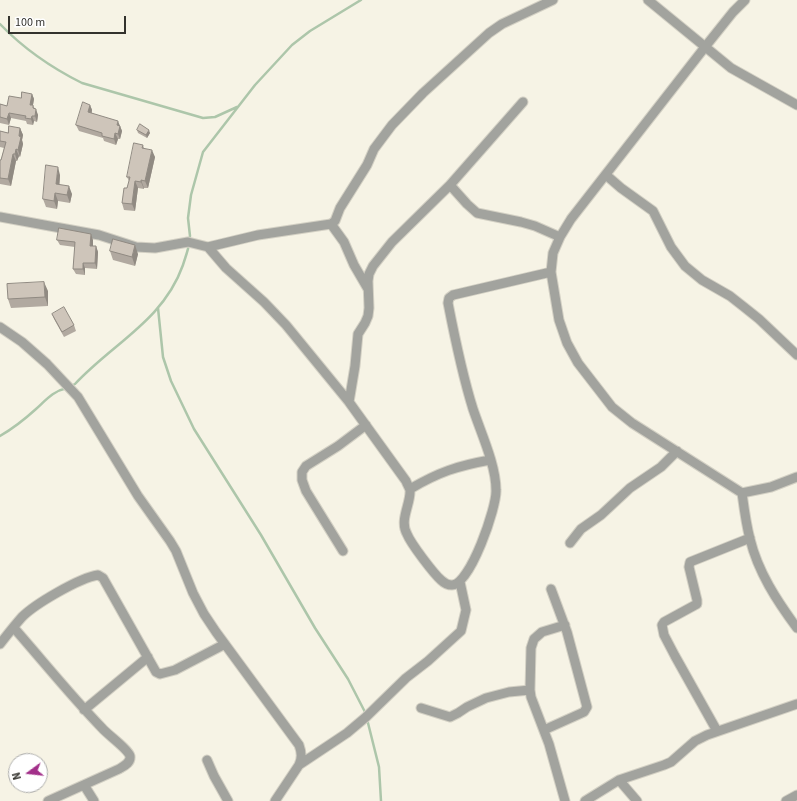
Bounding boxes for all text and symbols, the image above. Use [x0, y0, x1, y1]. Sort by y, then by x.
scale bar [10, 8, 128, 34]
text: 100 m [15, 14, 45, 31]
north arrow [8, 753, 48, 793]
text: N [9, 771, 25, 781]

